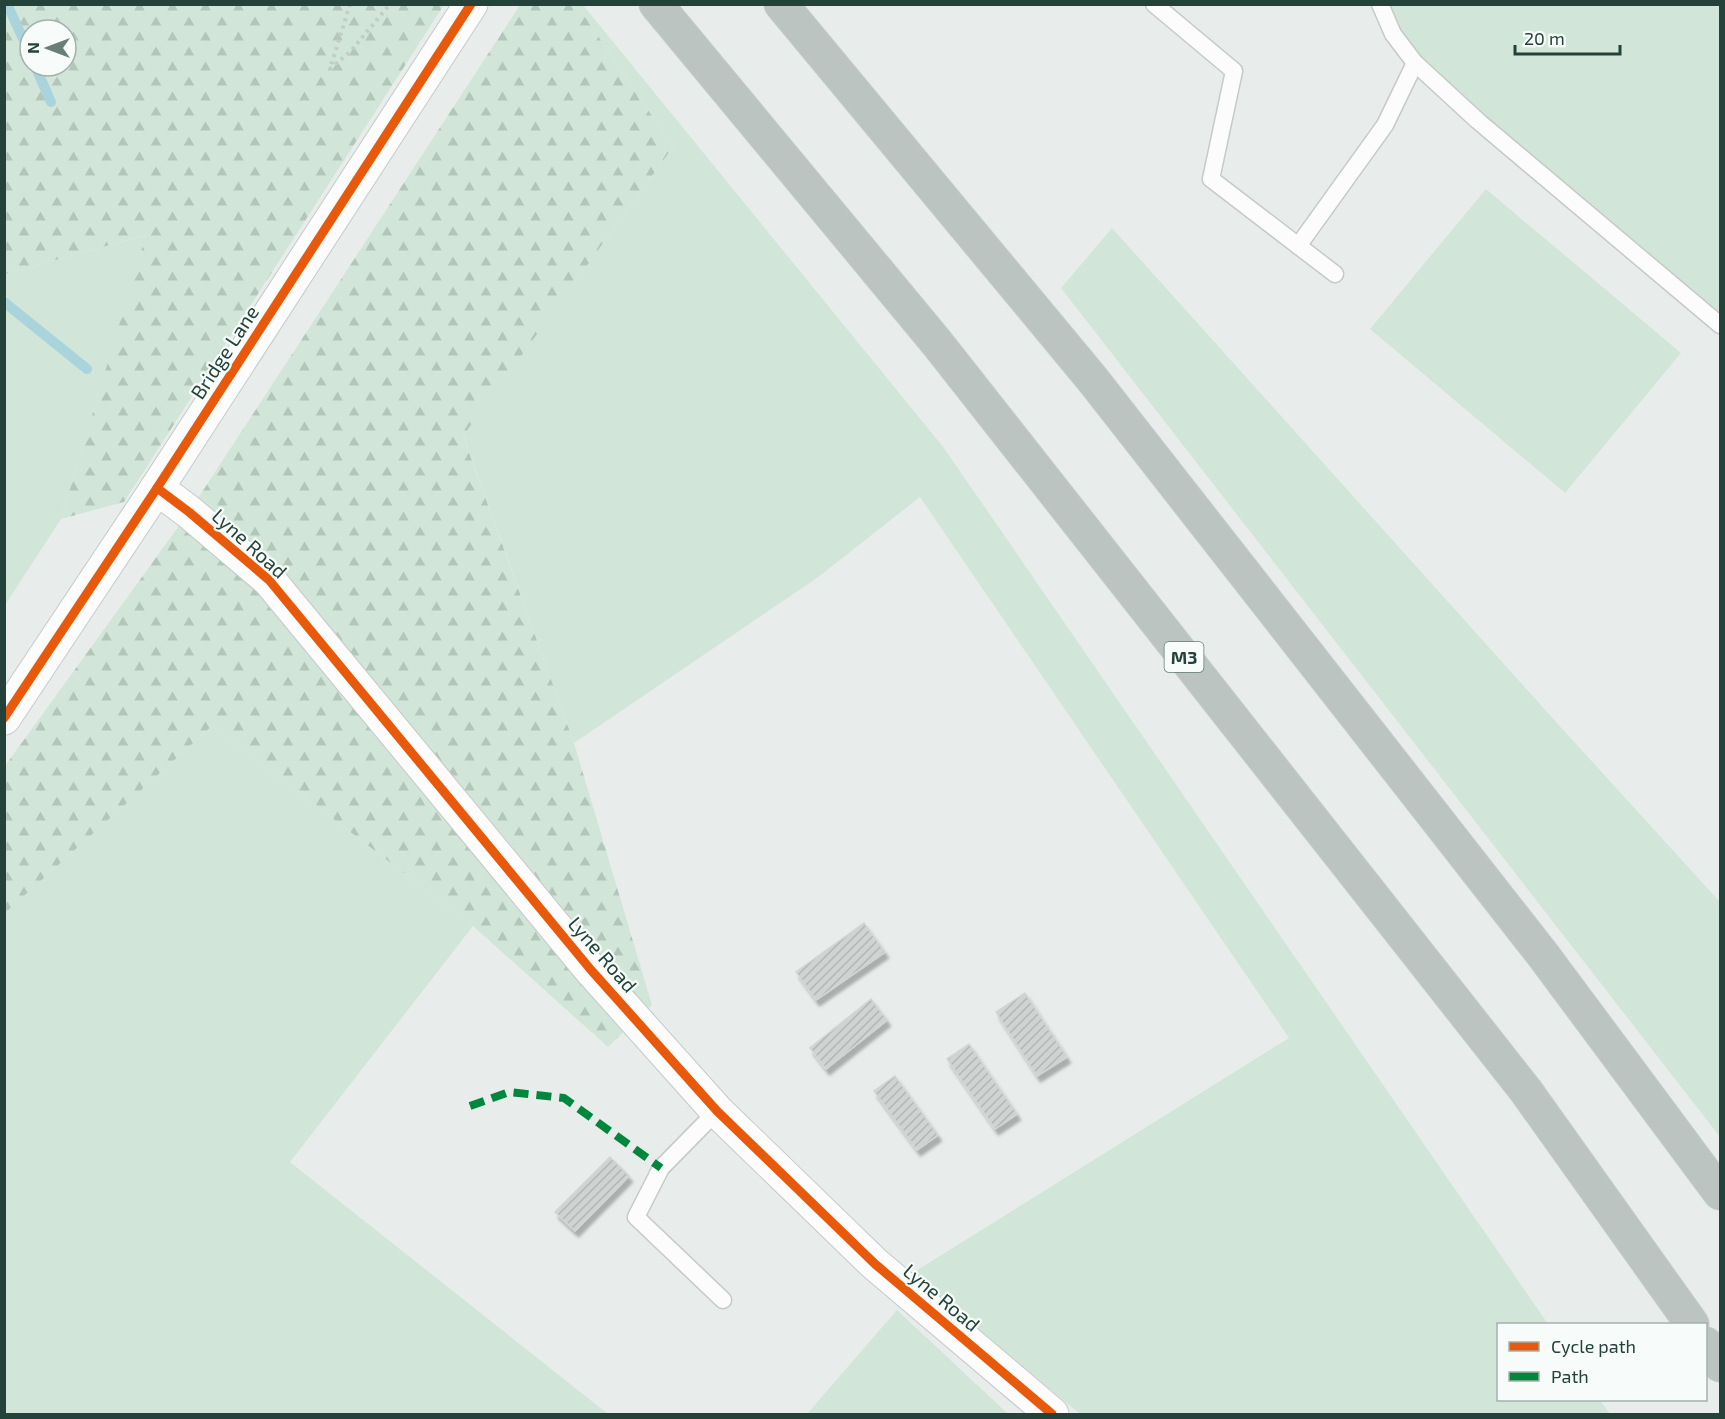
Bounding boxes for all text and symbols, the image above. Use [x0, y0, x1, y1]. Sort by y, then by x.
north arrow [18, 18, 78, 78]
scale bar [1515, 18, 1620, 56]
text: 20 m [1524, 27, 1565, 49]
text: N [23, 42, 42, 54]
street label: Bridge Lane [185, 301, 263, 403]
street label: Lyne Road [208, 503, 292, 583]
road number: M3 [1164, 642, 1204, 672]
street label: Lyne Road [564, 911, 642, 997]
street label: Lyne Road [899, 1258, 985, 1336]
legend [1497, 1323, 1707, 1401]
text: Cycle path [1551, 1335, 1636, 1357]
text: Path [1551, 1365, 1589, 1387]

